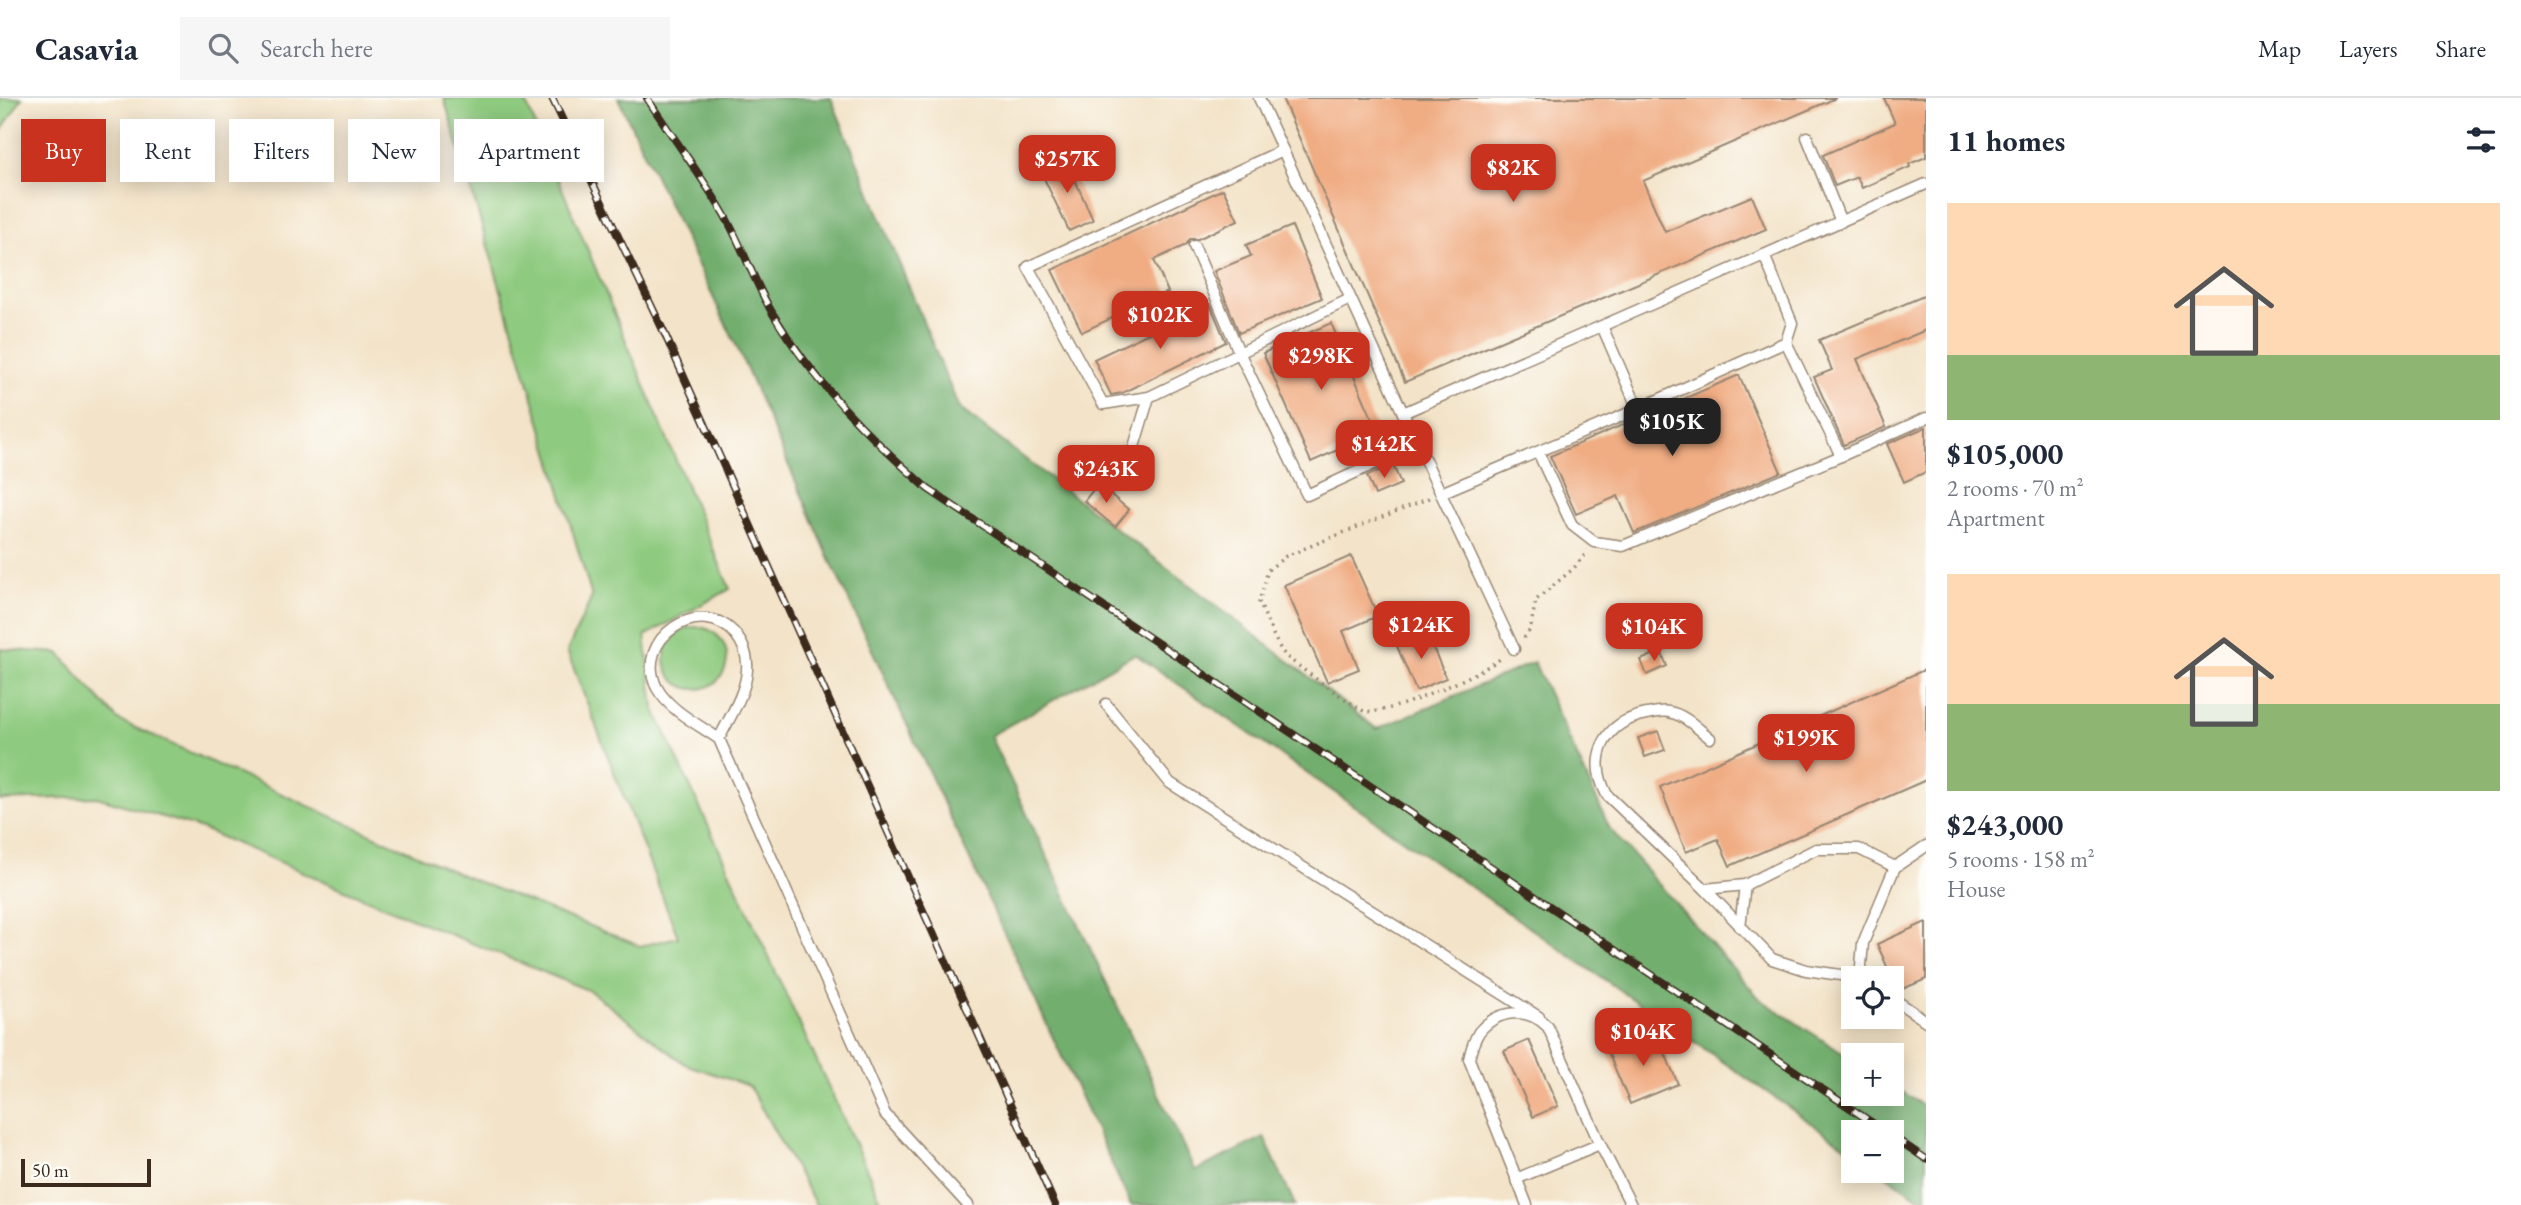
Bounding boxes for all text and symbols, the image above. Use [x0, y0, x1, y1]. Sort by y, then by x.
search box [180, 17, 670, 80]
text: Casavia [35, 27, 138, 70]
icon: search [204, 29, 242, 67]
text: Search here [260, 31, 373, 65]
text: Map [2258, 33, 2301, 64]
text: Layers [2339, 33, 2398, 64]
text: Share [2436, 33, 2486, 64]
chip: Buy [21, 119, 106, 182]
chip: Rent [120, 119, 215, 182]
chip: Filters [229, 119, 334, 182]
chip: New [348, 119, 440, 182]
chip: Apartment [454, 119, 604, 182]
text: 11 homes [1947, 121, 2065, 160]
icon: filters [2462, 121, 2500, 159]
pin: $257K [1018, 136, 1116, 195]
text: $257K [1035, 143, 1099, 173]
pin: $82K [1472, 144, 1554, 204]
text: $82K [1487, 152, 1539, 182]
icon: home [2161, 248, 2287, 374]
pin: $102K [1111, 292, 1209, 351]
text: $102K [1128, 299, 1192, 329]
pin: $298K [1272, 332, 1370, 392]
text: $298K [1289, 340, 1353, 370]
pin: $105K [1623, 398, 1721, 458]
text: $105K [1640, 406, 1704, 436]
pin: $142K [1335, 420, 1433, 480]
text: $142K [1352, 428, 1416, 458]
text: $105,000 [1947, 434, 2063, 473]
pin: $243K [1057, 446, 1155, 505]
text: $243K [1074, 453, 1138, 483]
text: 2 rooms · 70 m² [1947, 473, 2084, 503]
text: Apartment [1947, 503, 2045, 533]
pin: $124K [1372, 602, 1470, 661]
pin: $104K [1605, 603, 1703, 663]
text: $124K [1389, 609, 1453, 639]
text: $104K [1622, 611, 1686, 641]
icon: home [2161, 619, 2287, 745]
pin: $199K [1757, 714, 1855, 774]
text: $199K [1774, 722, 1838, 752]
text: $243,000 [1947, 805, 2063, 844]
text: 5 rooms · 158 m² [1947, 844, 2095, 874]
text: House [1947, 874, 2006, 904]
map controls [1841, 966, 1904, 1183]
button: locate [1841, 966, 1904, 1029]
pin: $104K [1594, 1009, 1692, 1068]
text: $104K [1611, 1016, 1675, 1046]
button: + [1841, 1043, 1904, 1106]
button: − [1841, 1120, 1904, 1183]
scale bar [21, 1156, 150, 1188]
text: 50 m [32, 1158, 69, 1183]

